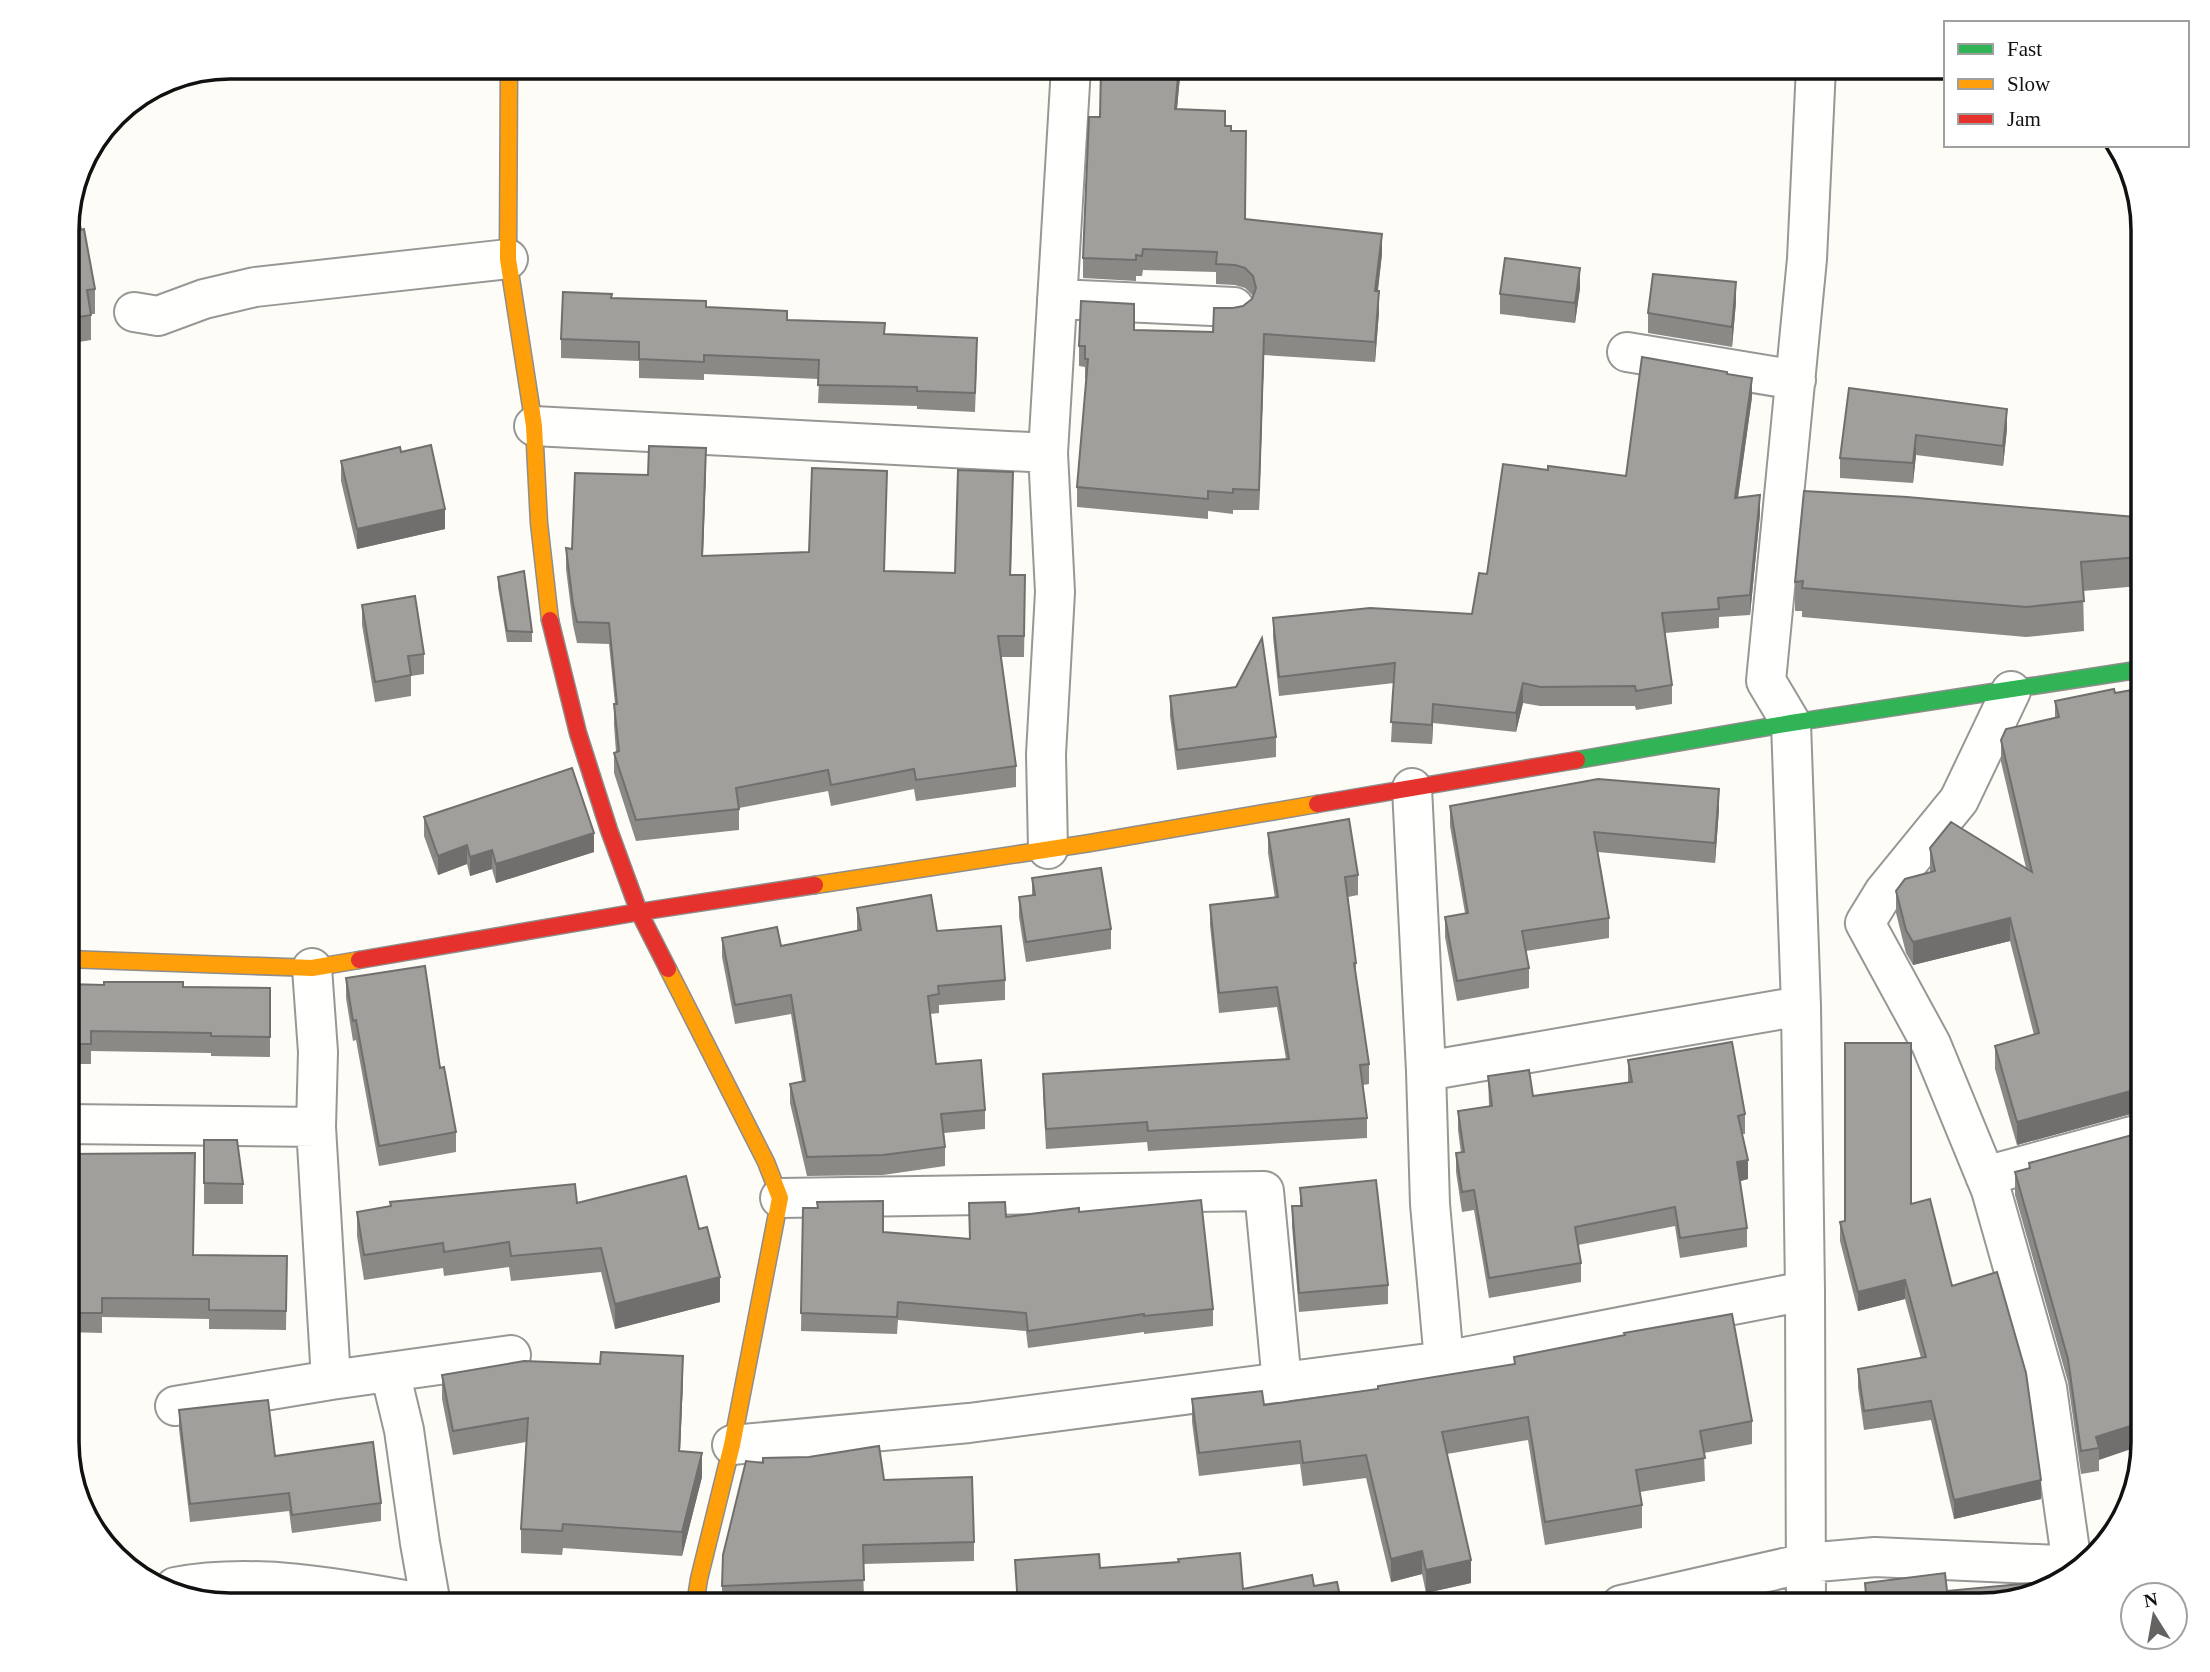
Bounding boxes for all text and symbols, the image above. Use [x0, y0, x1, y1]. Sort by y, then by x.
legend [1944, 21, 2189, 147]
text: Fast [2007, 37, 2042, 61]
text: Slow [2007, 72, 2051, 96]
text: Jam [2007, 107, 2041, 131]
north arrow [2119, 1581, 2189, 1651]
text: N [2142, 1588, 2160, 1611]

